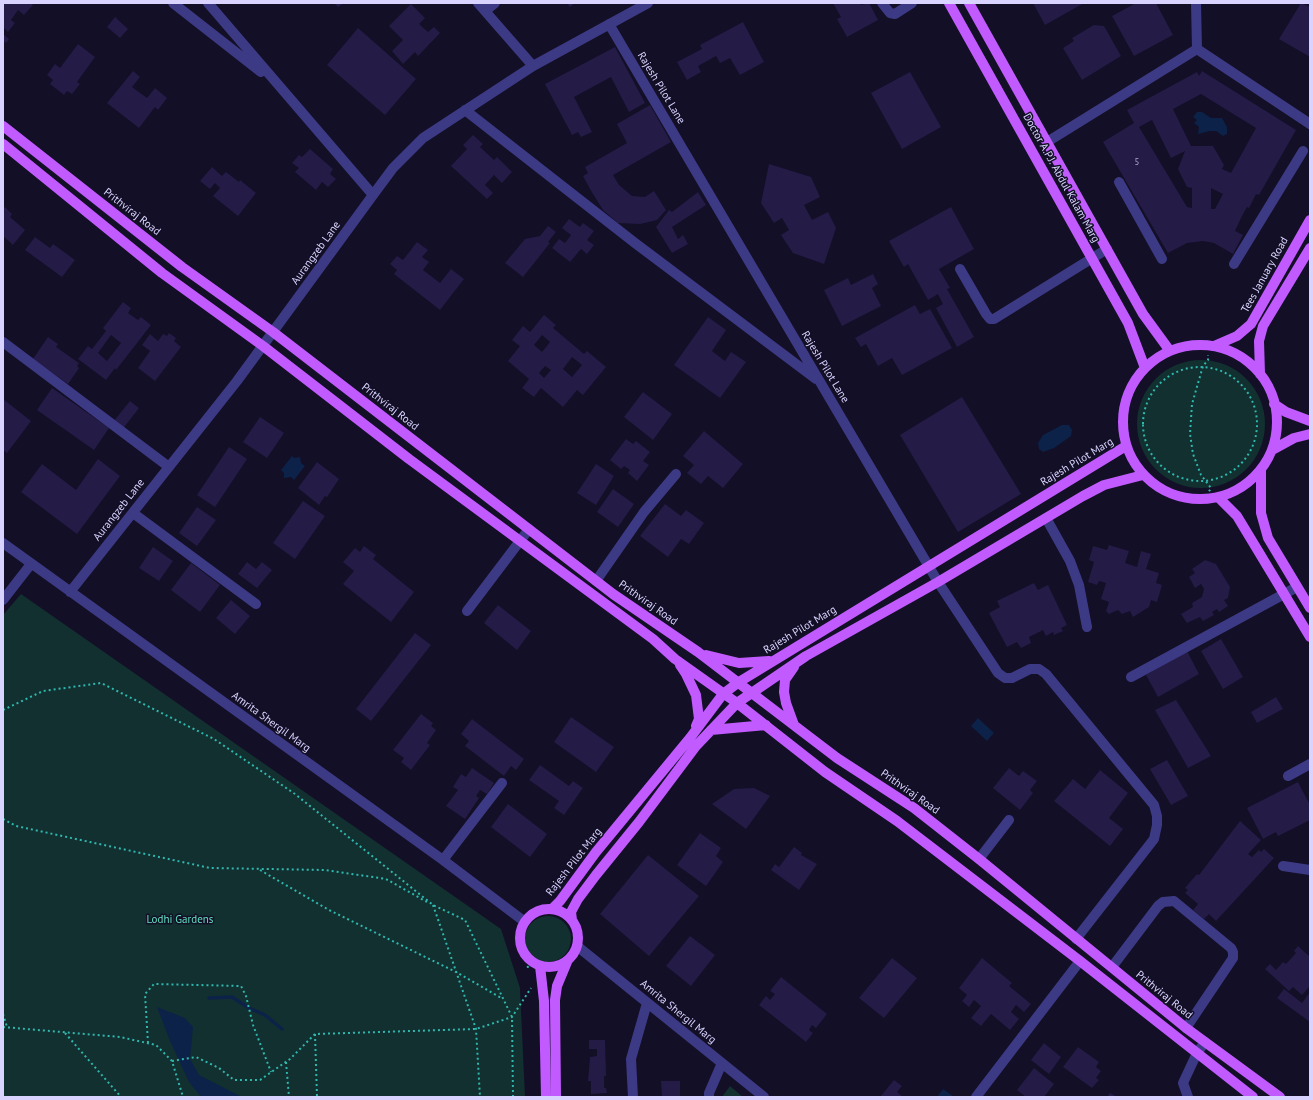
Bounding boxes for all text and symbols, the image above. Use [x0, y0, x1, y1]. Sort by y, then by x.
street label: Rajesh Pilot Lane [634, 50, 688, 126]
street label: Doctor A.P.J. Abdul Kalam Marg [1020, 111, 1102, 245]
house number: 5 [1135, 157, 1139, 167]
street label: Prithviraj Road [101, 186, 163, 238]
street label: Aurangzeb Lane [289, 219, 343, 287]
street label: Tees January Road [1239, 235, 1291, 315]
street label: Rajesh Pilot Lane [798, 329, 852, 405]
street label: Prithviraj Road [359, 381, 421, 433]
street label: Rajesh Pilot Marg [1038, 435, 1116, 489]
street label: Aurangzeb Lane [91, 476, 147, 544]
street label: Prithviraj Road [616, 578, 680, 628]
street label: Rajesh Pilot Marg [761, 603, 839, 657]
street label: Amrita Shergil Marg [229, 689, 313, 755]
street label: Prithviraj Road [878, 767, 942, 817]
street label: Rajesh Pilot Marg [543, 825, 605, 899]
park label: Lodhi Gardens [147, 913, 213, 927]
street label: Prithviraj Road [1133, 968, 1195, 1022]
street label: Amrita Shergil Marg [637, 977, 719, 1047]

